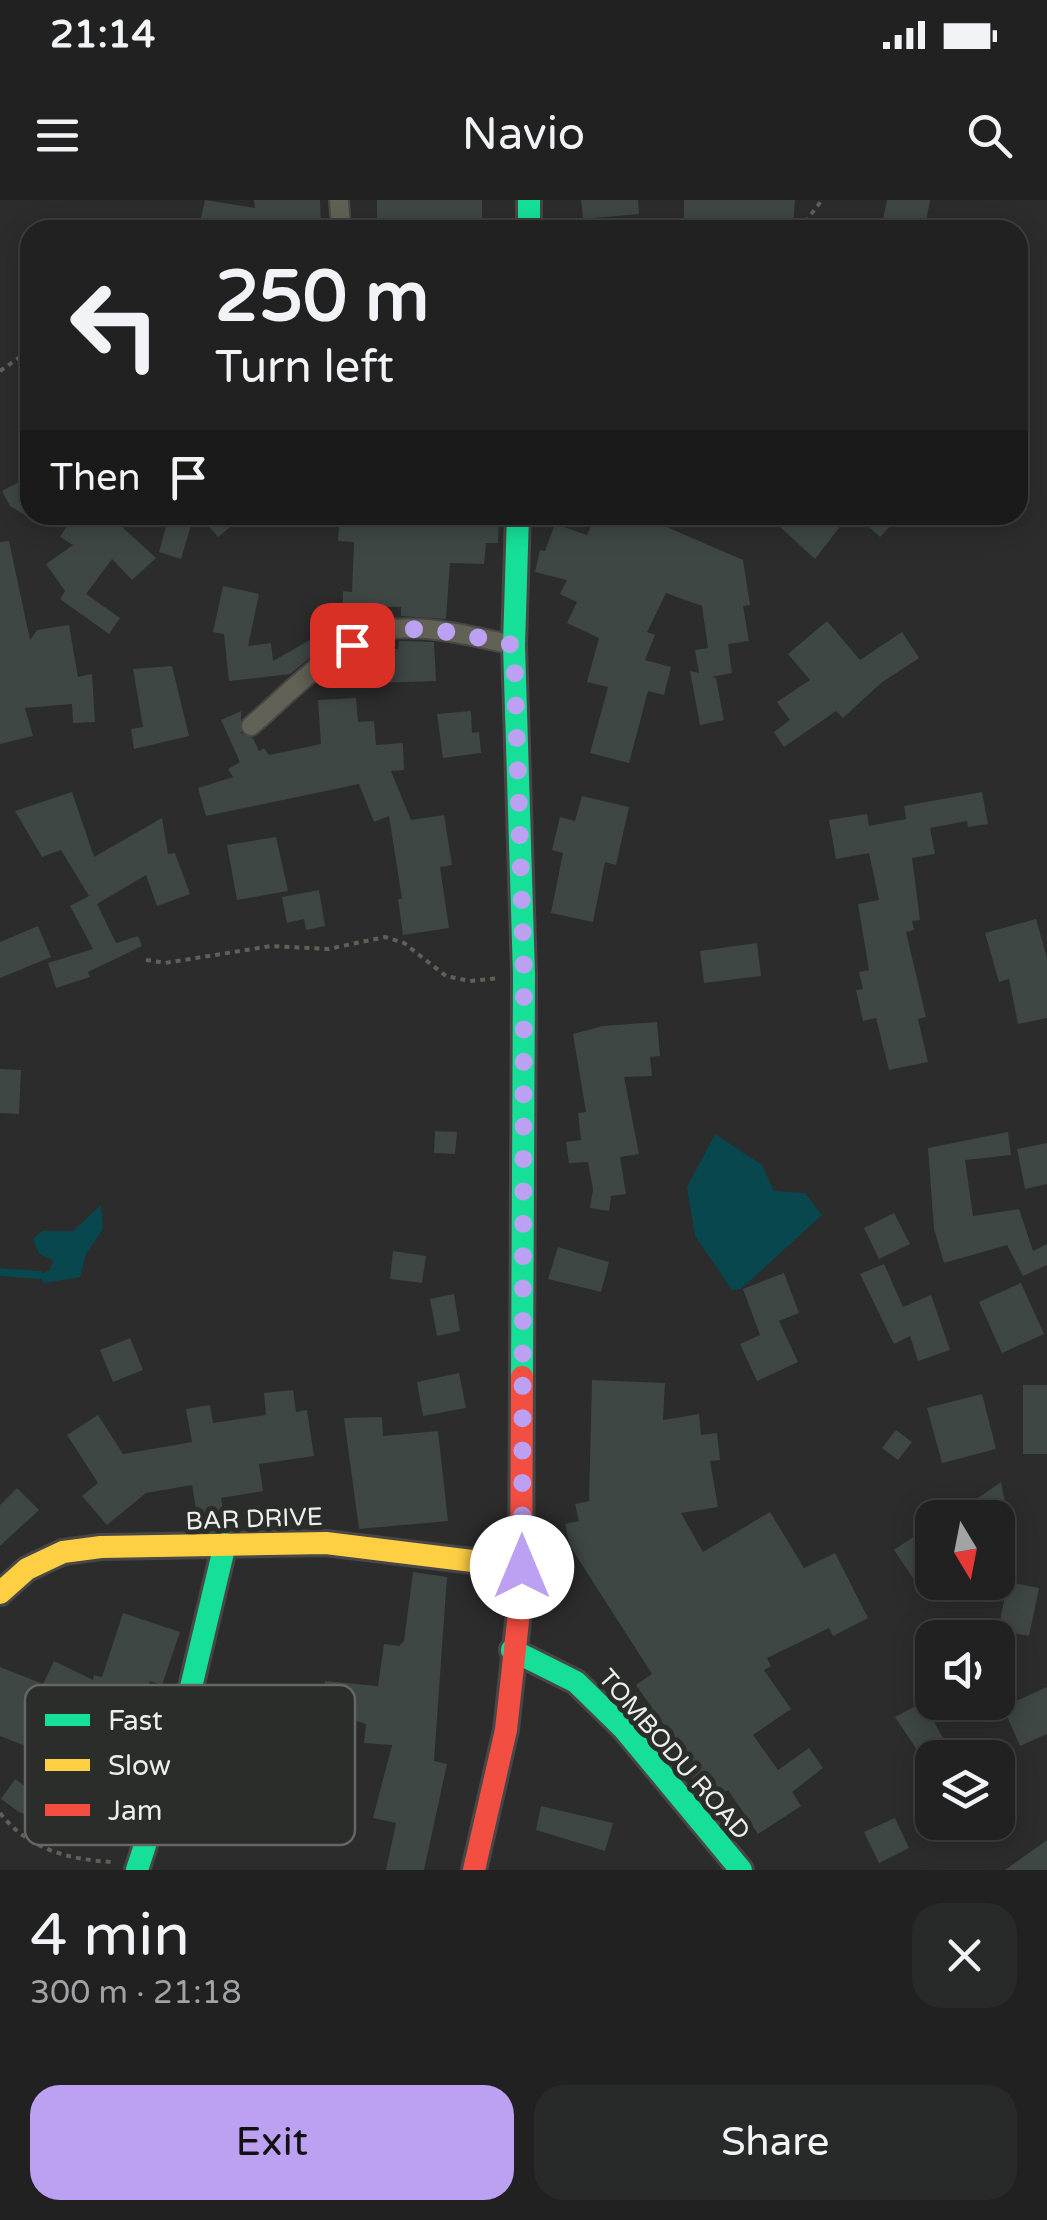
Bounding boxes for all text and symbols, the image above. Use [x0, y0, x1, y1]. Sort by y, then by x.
text: 21:14 [50, 12, 155, 58]
icon: menu [30, 108, 85, 163]
text: Navio [462, 108, 585, 162]
icon: search [962, 108, 1017, 163]
text: 250 m [215, 256, 429, 340]
icon: left [50, 260, 180, 390]
text: Turn left [215, 341, 394, 395]
icon: arrive [161, 450, 216, 505]
text: Then [50, 455, 141, 501]
pin [310, 603, 395, 688]
icon: arrive [325, 618, 380, 673]
north arrow [915, 1500, 1015, 1600]
map controls [915, 1500, 1015, 1840]
street label: BAR DRIVE [185, 1502, 323, 1536]
position arrow [470, 1515, 574, 1619]
button: sound [915, 1620, 1015, 1720]
street label: TOMBODU ROAD [592, 1663, 756, 1846]
legend [25, 1685, 355, 1845]
text: Fast [108, 1704, 163, 1738]
button: layers [915, 1740, 1015, 1840]
text: Slow [108, 1749, 171, 1783]
text: Jam [108, 1794, 163, 1828]
text: 4 min [30, 1900, 190, 1972]
button: close [912, 1903, 1017, 2008]
text: 300 m · 21:18 [30, 1974, 242, 2012]
button: Exit [30, 2085, 514, 2200]
button: Share [534, 2085, 1017, 2200]

